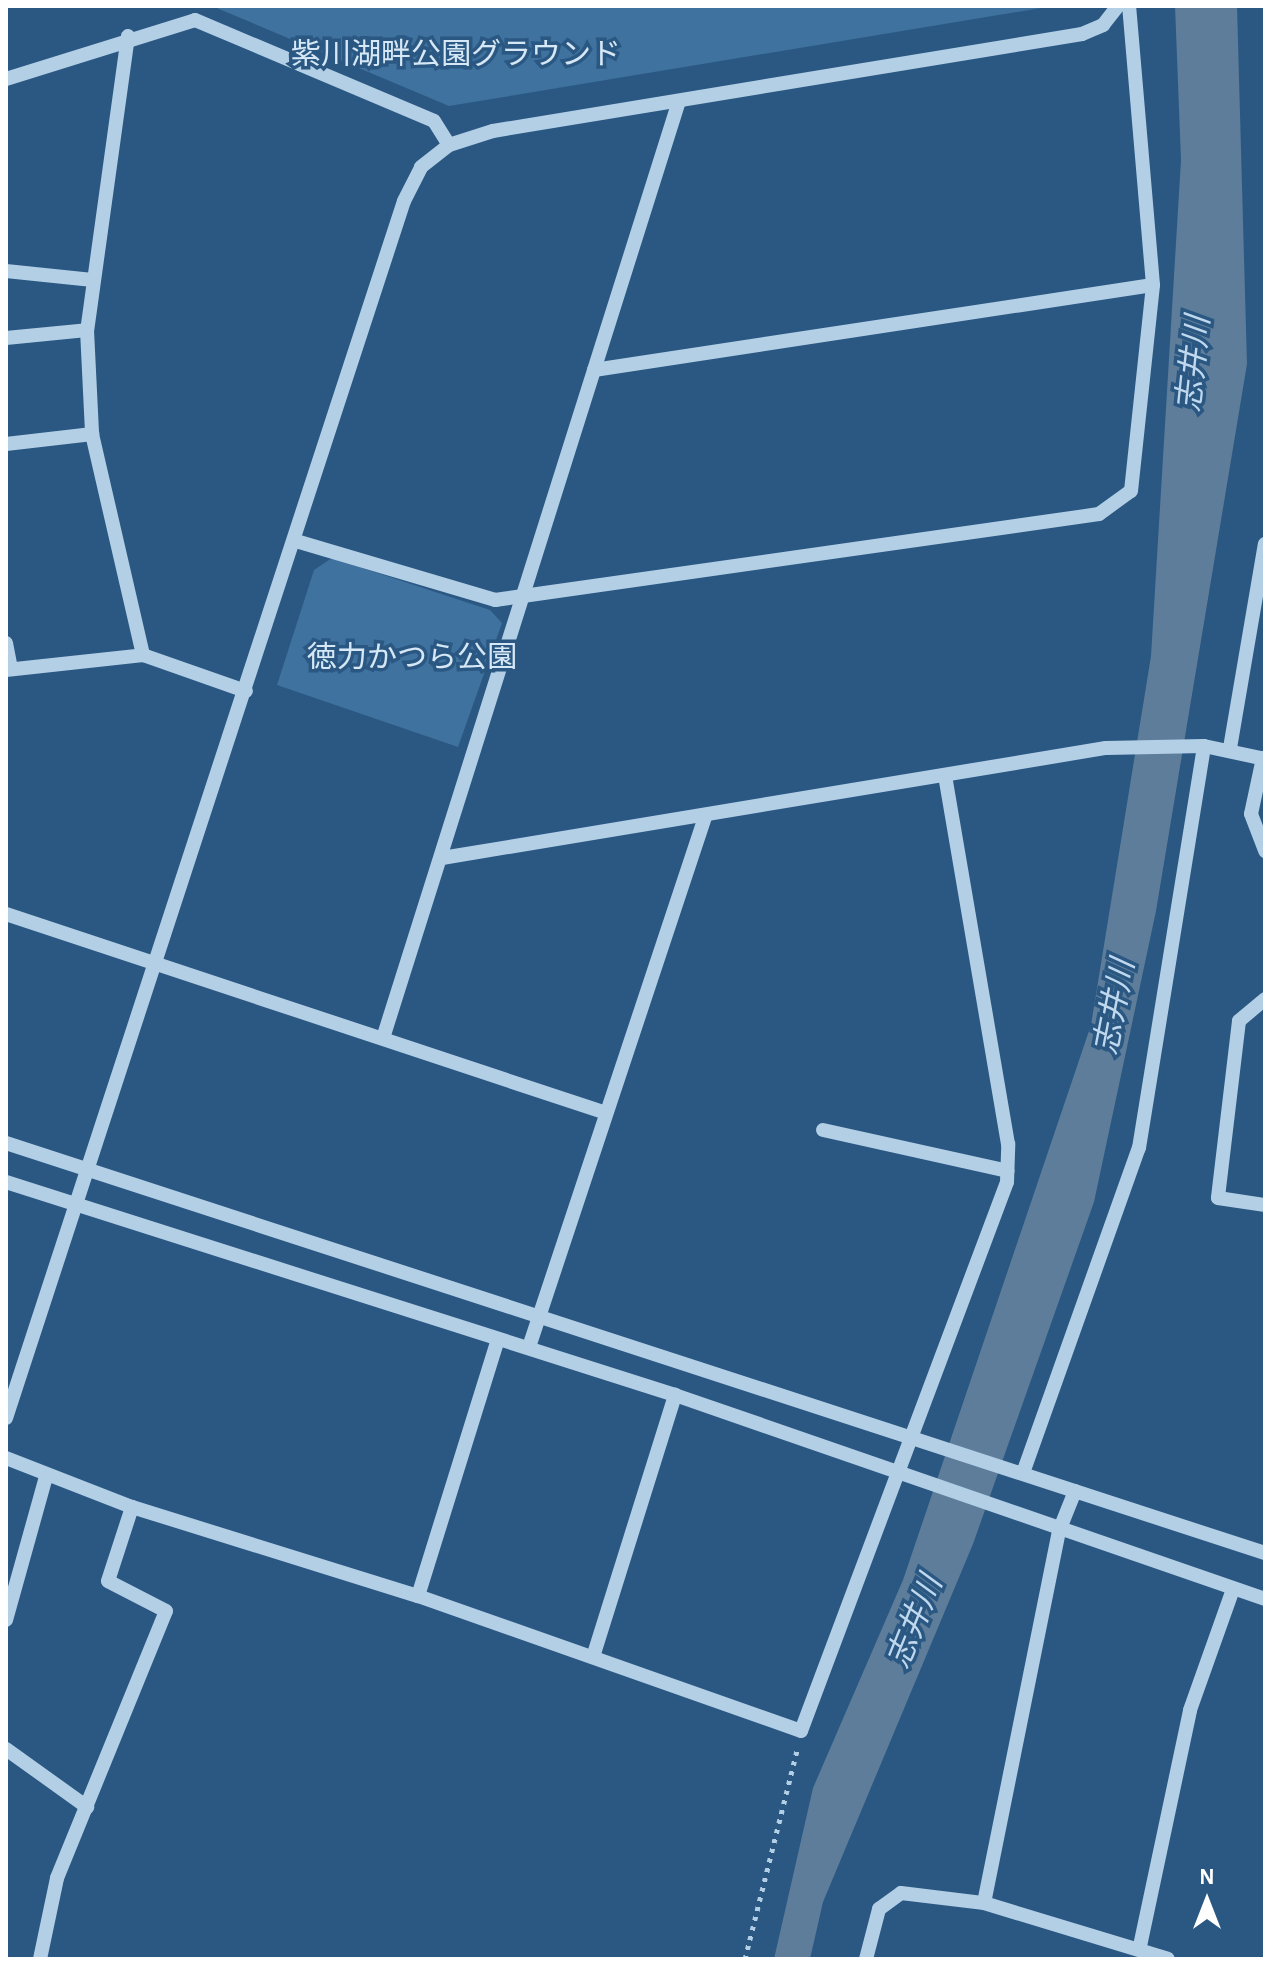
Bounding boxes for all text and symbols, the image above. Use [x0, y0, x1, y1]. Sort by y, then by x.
park label: 紫川湖畔公園グラウンド [291, 37, 621, 73]
water label: 志井川 [1170, 314, 1218, 414]
park label: 徳力かつら公園 [307, 640, 517, 676]
water label: 志井川 [1087, 956, 1143, 1058]
water label: 志井川 [879, 1570, 951, 1674]
north arrow [1167, 1861, 1247, 1941]
text: N [1199, 1866, 1215, 1888]

